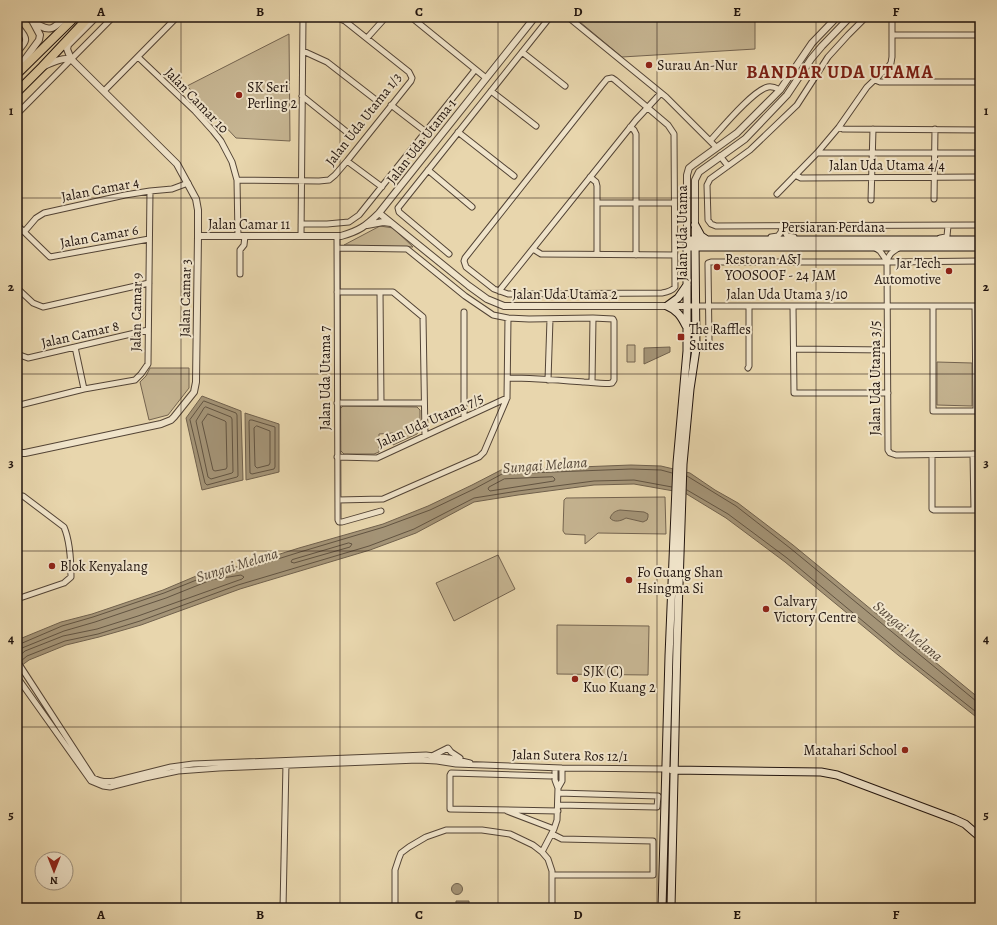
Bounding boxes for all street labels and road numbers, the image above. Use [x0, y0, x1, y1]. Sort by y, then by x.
street label: Jalan Camar 10 [160, 63, 233, 137]
street label: Jalan Uda Utama 1/3 [321, 68, 406, 170]
street label: Jalan Uda Utama 1 [382, 95, 461, 188]
street label: Jalan Uda Utama 4/4 [829, 156, 945, 175]
street label: Jalan Camar 4 [60, 173, 141, 206]
street label: Jalan Uda Utama [673, 185, 692, 281]
street label: Jalan Camar 11 [208, 215, 290, 234]
street label: Persiaran Perdana [781, 218, 885, 237]
street label: Jalan Camar 6 [58, 220, 140, 253]
street label: Jalan Camar 3 [175, 258, 196, 337]
street label: Jalan Camar 9 [126, 272, 147, 352]
street label: Jalan Uda Utama 2 [512, 285, 618, 304]
street label: Jalan Uda Utama 3/10 [726, 285, 848, 304]
street label: Jalan Camar 8 [39, 316, 121, 353]
street label: Jalan Uda Utama 3/5 [866, 320, 885, 436]
street label: Jalan Uda Utama 7 [316, 326, 335, 430]
street label: Jalan Uda Utama 7/5 [374, 388, 487, 453]
street label: Jalan Sutera Ros 12/1 [512, 745, 628, 766]

